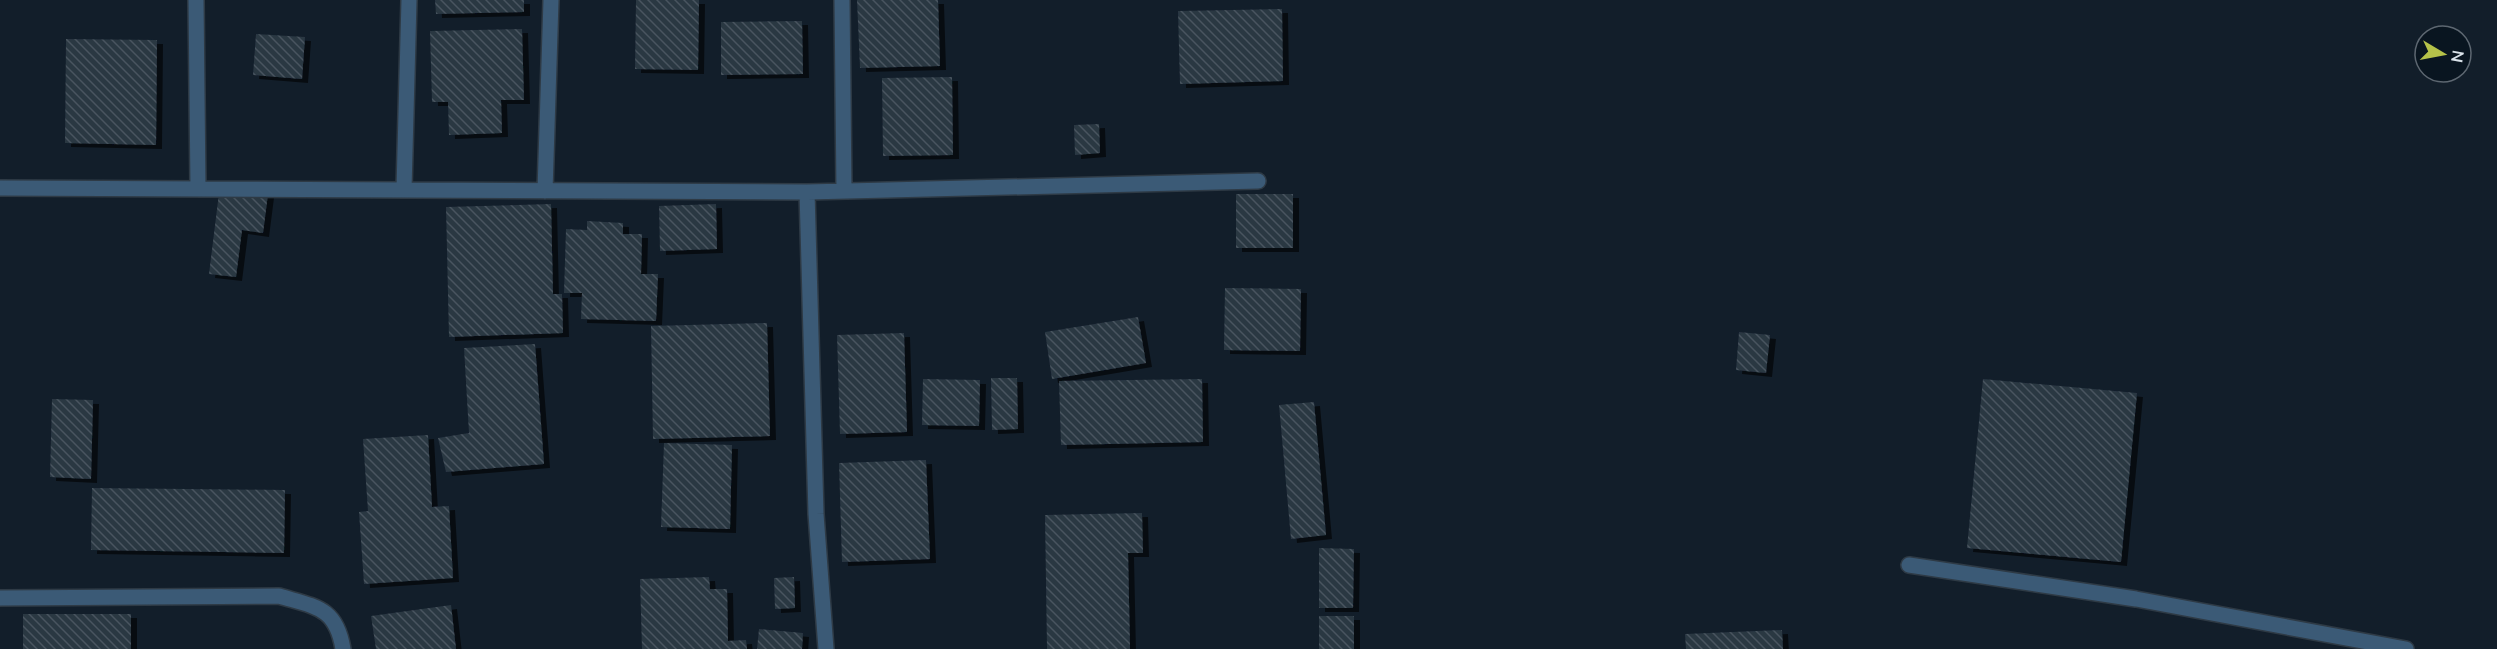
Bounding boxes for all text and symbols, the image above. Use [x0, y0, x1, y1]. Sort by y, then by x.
north arrow [2413, 24, 2473, 84]
text: N [2447, 49, 2469, 64]

